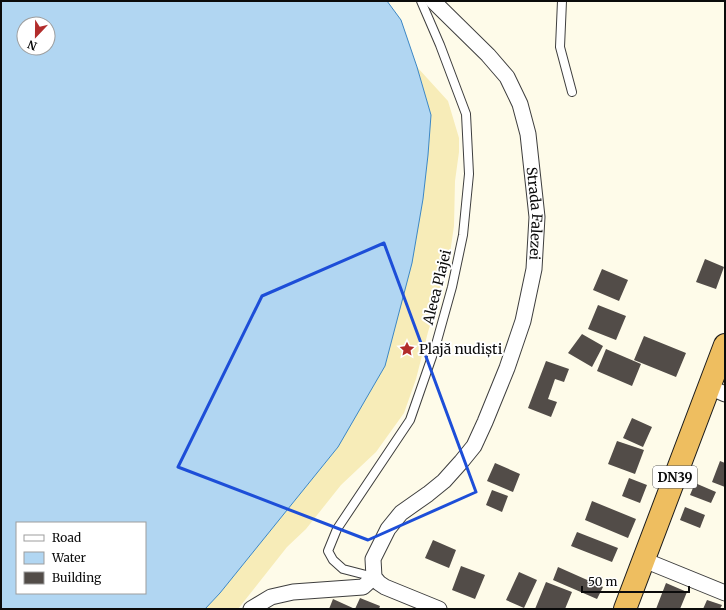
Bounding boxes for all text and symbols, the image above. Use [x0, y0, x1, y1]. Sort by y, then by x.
north arrow [16, 16, 56, 56]
text: N [25, 37, 39, 53]
street label: Strada Falezei [523, 166, 546, 261]
street label: Aleea Plajei [419, 247, 455, 327]
place icon: Plajă nudiști [398, 340, 416, 358]
place label: Plajă nudiști [419, 340, 503, 358]
road number: DN39 [653, 466, 697, 488]
legend [16, 522, 146, 594]
text: Road [52, 530, 81, 545]
text: Water [51, 550, 87, 565]
scale bar [582, 568, 689, 594]
text: Building [52, 570, 102, 585]
text: 50 m [588, 574, 617, 589]

